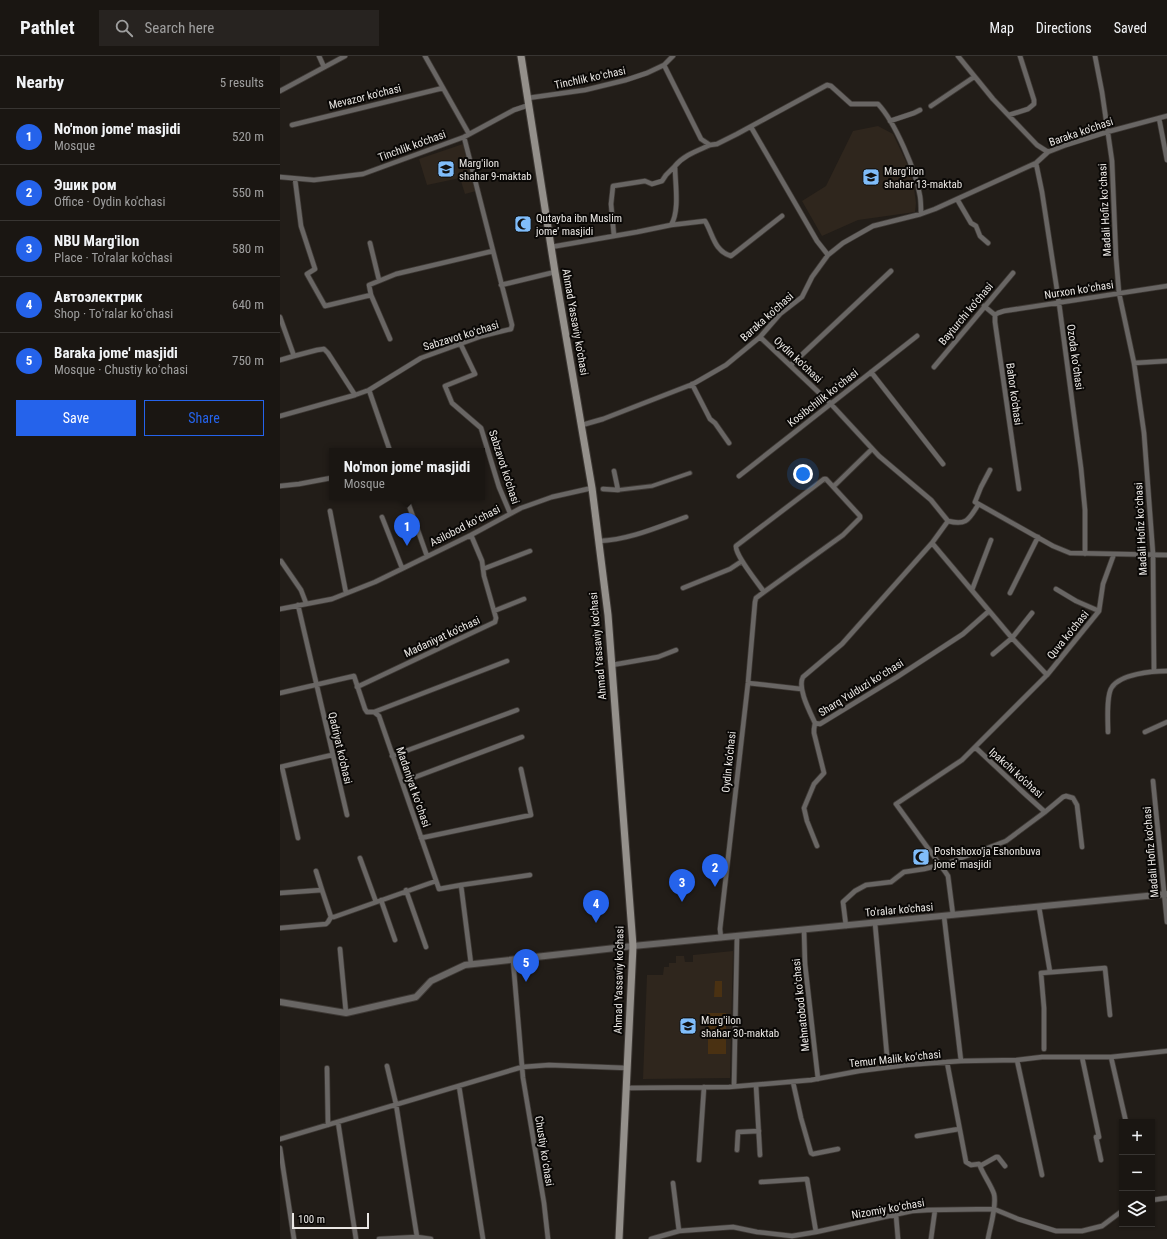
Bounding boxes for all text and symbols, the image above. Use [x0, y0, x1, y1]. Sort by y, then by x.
search box [99, 10, 379, 46]
text: Pathlet [20, 16, 75, 39]
icon: search [113, 17, 135, 39]
text: Search here [145, 19, 214, 37]
text: Map [990, 20, 1014, 36]
text: Directions [1036, 20, 1092, 36]
text: Saved [1114, 20, 1147, 36]
street label: Tinchlik koʻchasi [553, 64, 627, 92]
text: Nearby [16, 72, 64, 92]
text: 5 results [220, 75, 264, 90]
street label: Mevazor ko'chasi [328, 82, 402, 112]
street label: Baraka ko'chasi [1047, 115, 1115, 149]
text: No'mon jome' masjidi [54, 120, 181, 138]
street label: Tinchlik ko'chasi [376, 128, 448, 164]
text: 1 [26, 129, 32, 144]
text: 520 m [232, 129, 264, 144]
text: Mosque [54, 138, 95, 153]
place label: Marg'ilon shahar 9-maktab [459, 157, 532, 183]
school or university icon: Marg'ilon shahar 9-maktab [436, 159, 456, 179]
street label: Madali Hofiz koʻchasi [1096, 163, 1114, 257]
place label: Marg'ilon shahar 13-maktab [884, 165, 962, 191]
school or university icon: Marg'ilon shahar 13-maktab [861, 167, 881, 187]
text: Эшик ром [54, 176, 117, 194]
text: 2 [26, 185, 32, 200]
text: 550 m [232, 185, 264, 200]
text: Office · Oydin ko'chasi [54, 194, 165, 209]
place label: Qutayba ibn Muslim jome' masjidi [535, 212, 622, 238]
mosque icon: Qutayba ibn Muslim jome' masjidi [513, 214, 533, 234]
text: NBU Marg'ilon [54, 232, 139, 250]
text: 3 [26, 241, 32, 256]
text: 580 m [232, 241, 264, 256]
text: Place · To'ralar ko'chasi [54, 250, 172, 265]
street label: Ahmad Yassaviy ko'chasi [559, 268, 591, 376]
street label: Nurxon koʻchasi [1044, 278, 1114, 302]
street label: Bayturchi ko'chasi [936, 280, 996, 348]
text: Автоэлектрик [54, 288, 143, 306]
street label: Baraka ko'chasi [738, 290, 796, 344]
text: 4 [26, 297, 32, 312]
text: 640 m [232, 297, 264, 312]
text: Shop · Toʻralar koʻchasi [54, 306, 173, 321]
street label: Sabzavot koʻchasi [422, 318, 500, 354]
street label: Ozoda koʻchasi [1064, 323, 1086, 391]
street label: Oydin ko'chasi [771, 334, 825, 386]
text: Baraka jome' masjidi [54, 344, 178, 362]
text: 5 [26, 353, 32, 368]
text: 750 m [232, 353, 264, 368]
text: Mosque · Chustiy koʻchasi [54, 362, 188, 377]
street label: Bahor ko'chasi [1003, 362, 1025, 426]
street label: Kosibchilik koʻchasi [785, 366, 861, 430]
button: Save [16, 400, 136, 436]
button: Share [144, 400, 264, 436]
street label: Sabzavot ko'chasi [486, 428, 522, 506]
popup [329, 448, 485, 500]
text: No'mon jome' masjidi [344, 458, 470, 476]
your location [793, 464, 813, 484]
text: Mosque [344, 476, 385, 491]
street label: Madali Hofiz koʻchasi [1132, 482, 1150, 576]
street label: Asilobod koʻchasi [428, 503, 502, 549]
pin: 1 [394, 513, 420, 546]
street label: Ahmad Yassaviy ko'chasi [587, 592, 609, 700]
street label: Quva ko'chasi [1044, 608, 1092, 662]
street label: Madaniyat ko'chasi [402, 614, 482, 660]
street label: Sharq Yulduzi koʻchasi [816, 657, 906, 719]
street label: Qadriyat ko'chasi [325, 711, 355, 785]
street label: Oydin ko'chasi [719, 731, 739, 793]
street label: Madaniyat koʻchasi [393, 745, 433, 829]
street label: Ipakchi ko'chasi [986, 745, 1046, 801]
street label: Madali Hofiz ko'chasi [1141, 806, 1161, 898]
place label: Poshshoxo'ja Eshonbuva jome' masjidi [933, 845, 1041, 871]
mosque icon: Poshshoxo'ja Eshonbuva jome' masjidi [911, 847, 931, 867]
pin: 2 [702, 854, 728, 887]
pin: 3 [669, 869, 695, 902]
pin: 4 [583, 890, 609, 923]
street label: To'ralar ko'chasi [864, 901, 934, 919]
street label: Ahmad Yassaviy ko'chasi [612, 926, 626, 1034]
pin: 5 [513, 949, 539, 982]
street label: Mehnatobod koʻchasi [790, 958, 812, 1052]
place label: Marg'ilon shahar 30-maktab [701, 1014, 779, 1040]
school or university icon: Marg'ilon shahar 30-maktab [678, 1016, 698, 1036]
street label: Temur Malik koʻchasi [849, 1048, 941, 1070]
street label: Chustiy koʻchasi [532, 1115, 556, 1187]
map controls [1119, 1119, 1155, 1227]
button: + [1119, 1119, 1155, 1155]
button: − [1119, 1155, 1155, 1191]
button: layers [1119, 1191, 1155, 1227]
street label: Nizomiy koʻchasi [851, 1196, 925, 1222]
scale bar [292, 1211, 369, 1230]
text: 100 m [298, 1213, 325, 1226]

